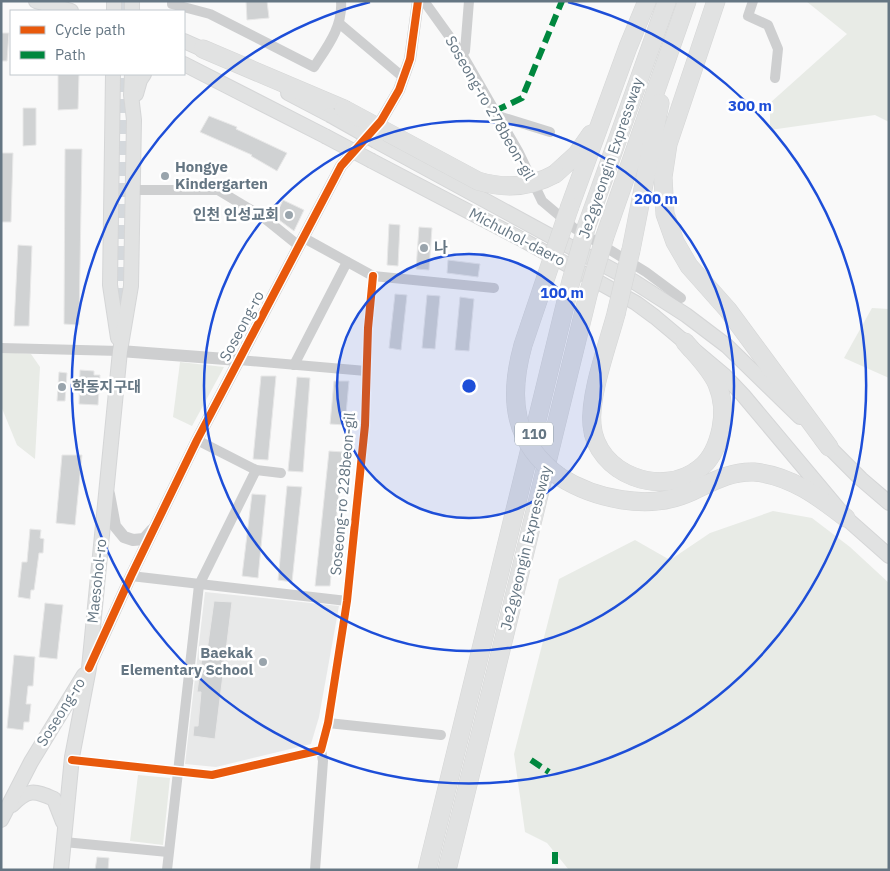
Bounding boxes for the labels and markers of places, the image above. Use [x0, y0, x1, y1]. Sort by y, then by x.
place label: Hongye Kindergarten [175, 157, 268, 193]
marker: Hongye Kindergarten [159, 170, 171, 182]
place label: 인천 인성교회 [193, 205, 279, 224]
marker: 인천 인성교회 [283, 209, 295, 221]
place label: 나 [434, 238, 448, 257]
marker: 나 [418, 242, 430, 254]
place label: 학동지구대 [72, 377, 141, 396]
centre of rings [460, 377, 478, 395]
marker: 학동지구대 [56, 381, 68, 393]
place label: Baekak Elementary School [121, 643, 253, 679]
marker: Baekak Elementary School [257, 656, 269, 668]

